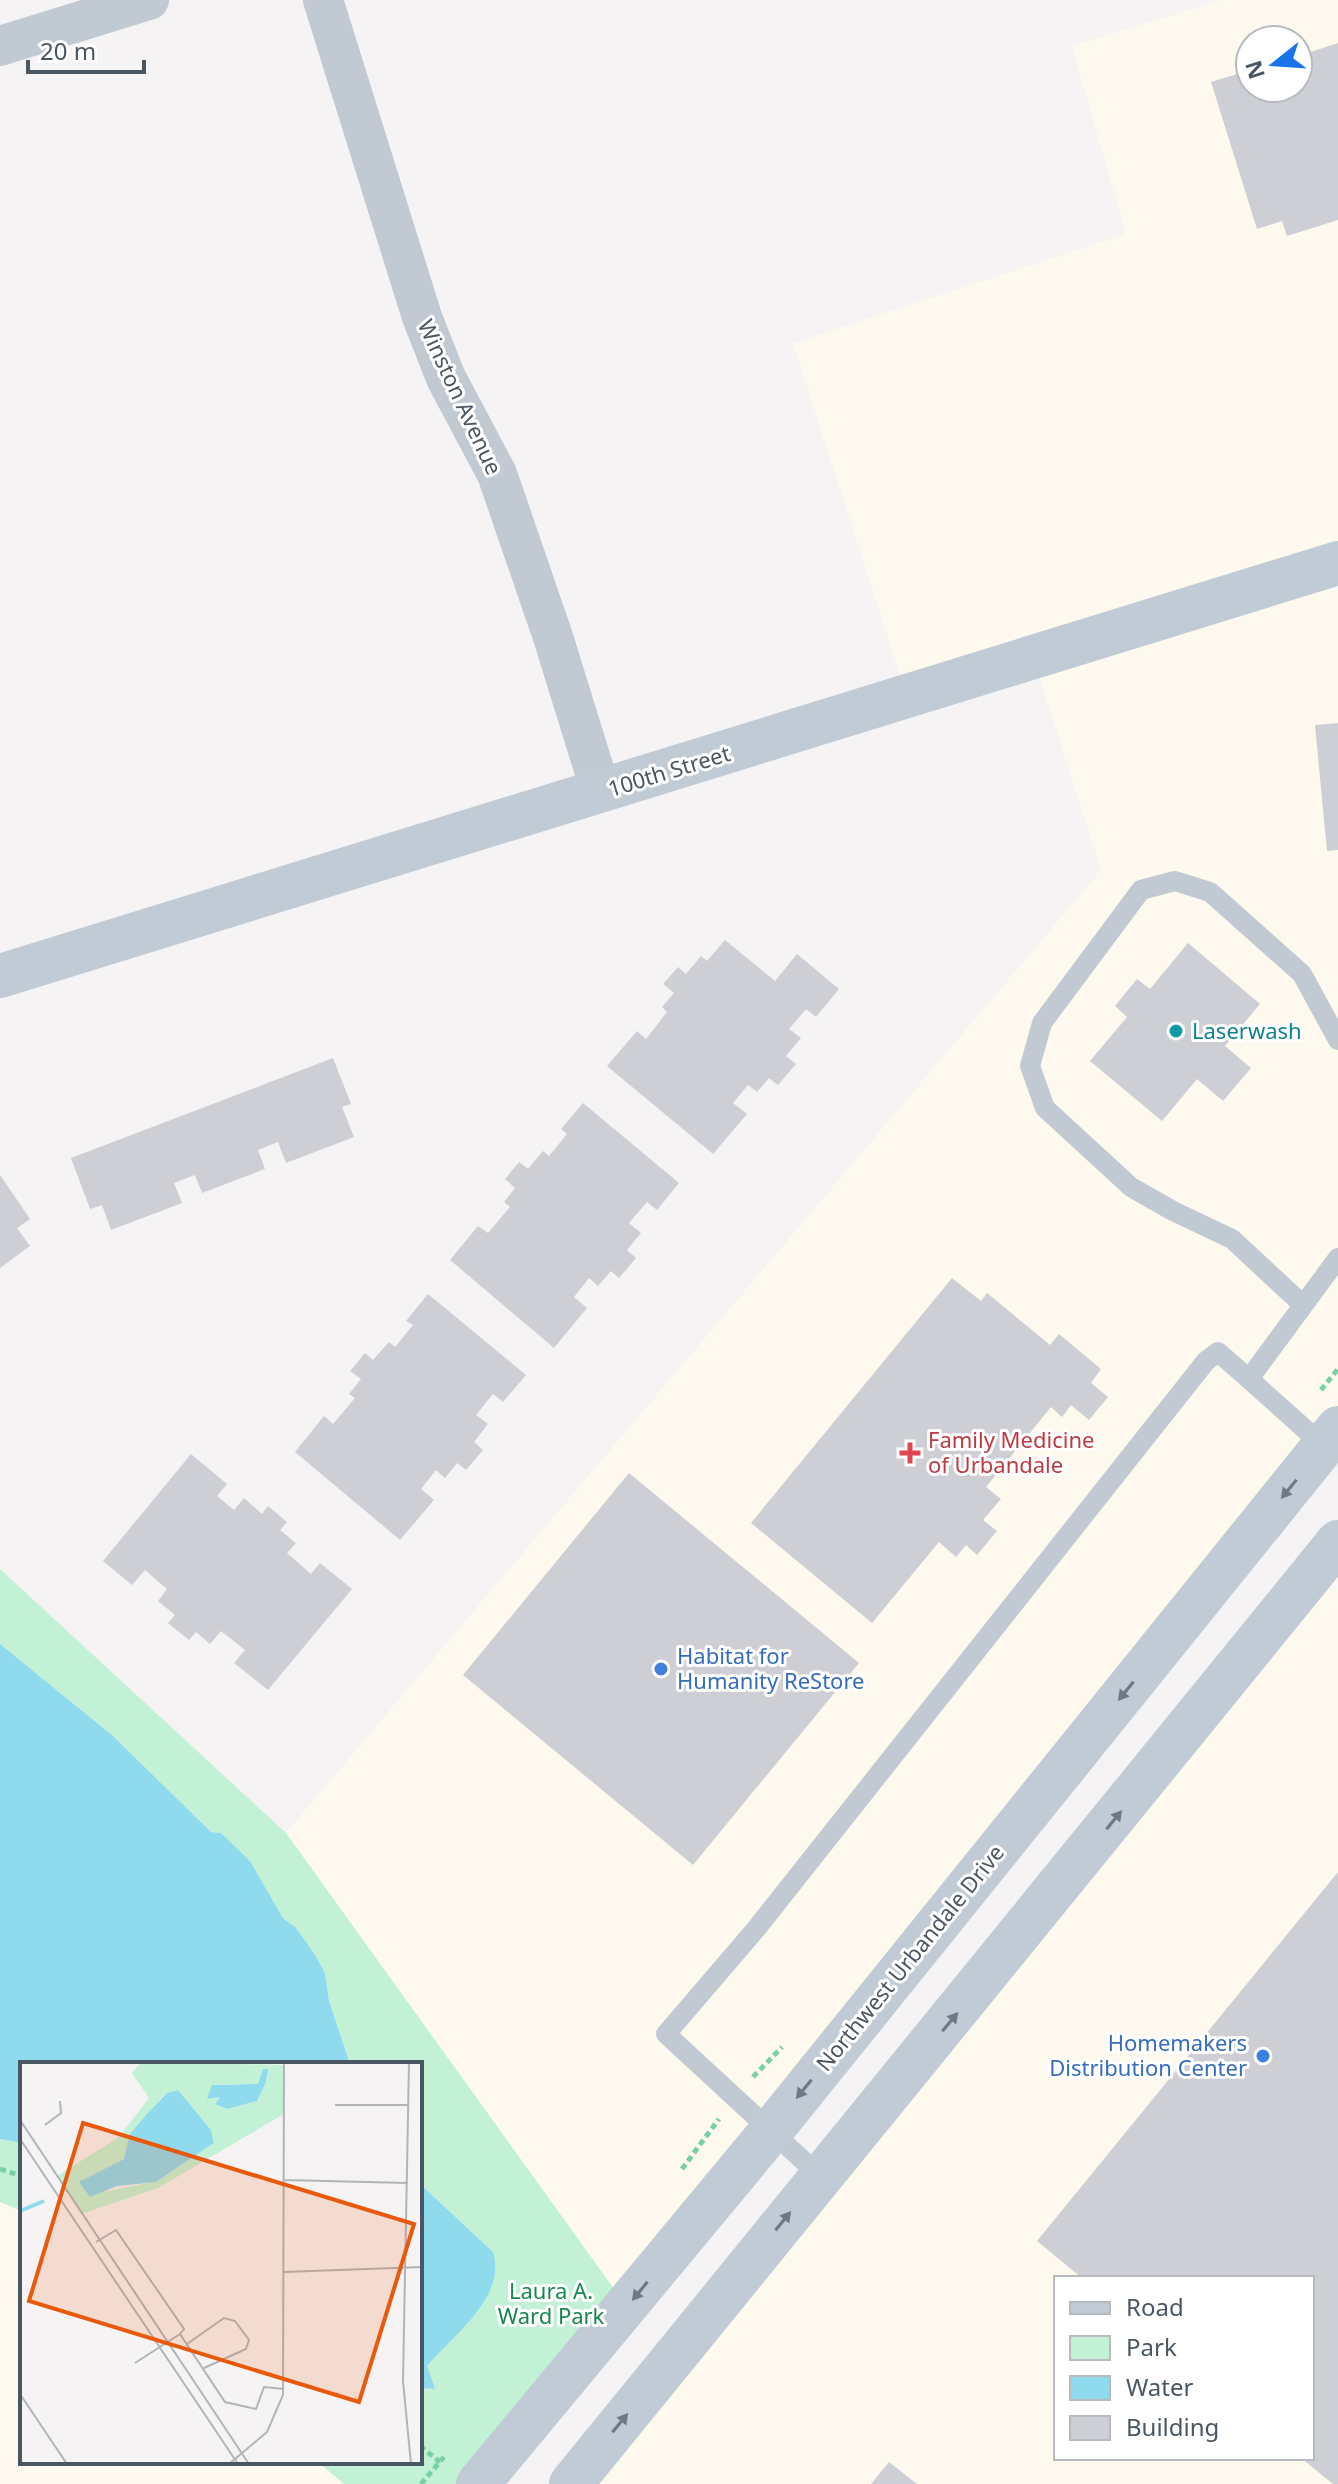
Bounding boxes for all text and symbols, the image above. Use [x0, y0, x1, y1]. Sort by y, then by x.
scale bar [28, 24, 144, 74]
north arrow [1234, 24, 1314, 104]
text: 20 m [40, 34, 96, 67]
text: N [1237, 57, 1271, 83]
street label: Winston Avenue [412, 314, 510, 479]
street label: 100th Street [604, 737, 734, 803]
place label: Laserwash [1192, 1015, 1302, 1045]
marker: Laserwash [1167, 1022, 1185, 1040]
place label: Family Medicine of Urbandale [928, 1424, 1094, 1479]
marker: Family Medicine of Urbandale [899, 1442, 921, 1464]
one-way arrow [1281, 1479, 1298, 1499]
place label: Habitat for Humanity ReStore [677, 1640, 864, 1695]
marker: Habitat for Humanity ReStore [652, 1660, 670, 1678]
one-way arrow [1118, 1681, 1134, 1701]
one-way arrow [1105, 1810, 1122, 1830]
street label: Northwest Urbandale Drive [808, 1838, 1010, 2077]
one-way arrow [941, 2012, 958, 2032]
place label: Homemakers Distribution Center [1049, 2027, 1247, 2082]
marker: Homemakers Distribution Center [1254, 2047, 1272, 2065]
inset map [20, 2062, 422, 2464]
one-way arrow [796, 2079, 813, 2099]
one-way arrow [775, 2211, 791, 2231]
park label: Laura A. Ward Park [498, 2275, 605, 2330]
legend [1054, 2276, 1314, 2460]
one-way arrow [632, 2281, 649, 2301]
text: Road [1126, 2290, 1184, 2323]
text: Park [1126, 2330, 1177, 2363]
text: Water [1126, 2370, 1194, 2403]
text: Building [1126, 2410, 1219, 2443]
one-way arrow [611, 2414, 628, 2434]

